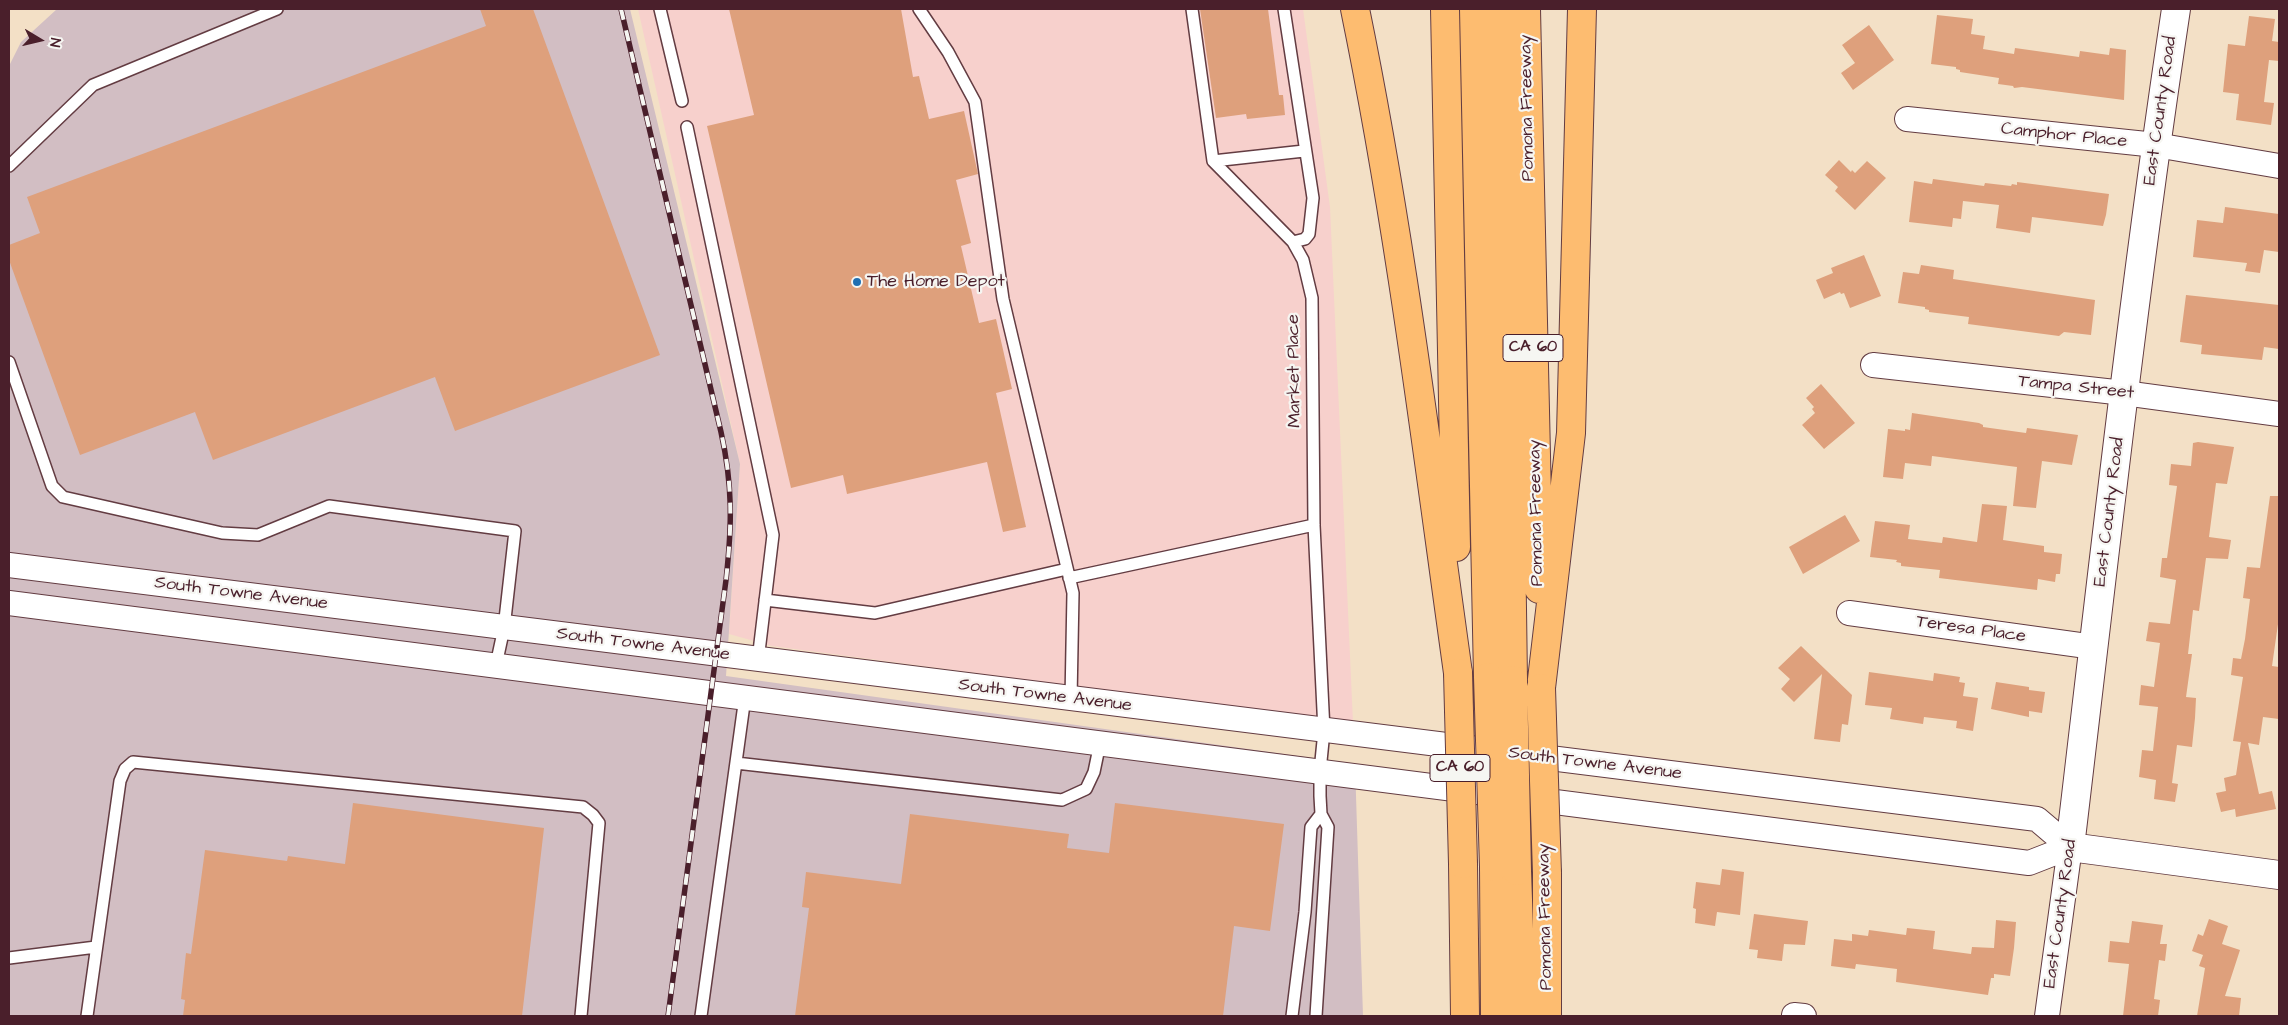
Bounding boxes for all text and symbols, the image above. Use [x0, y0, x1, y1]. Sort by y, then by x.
north arrow [15, 15, 65, 65]
street label: Pomona Freeway [1516, 35, 1540, 181]
street label: East County Road [2140, 35, 2182, 187]
text: N [44, 36, 65, 48]
street label: Camphor Place [2000, 119, 2128, 153]
place label: The Home Depot [867, 271, 1005, 293]
marker: The Home Depot [851, 276, 863, 288]
street label: Market Place [1283, 314, 1307, 428]
road number: CA 60 [1503, 334, 1563, 362]
street label: Tampa Street [2017, 371, 2135, 405]
street label: East County Road [2090, 436, 2130, 588]
street label: Pomona Freeway [1525, 440, 1549, 586]
street label: South Towne Avenue [153, 573, 329, 615]
street label: Teresa Place [1915, 612, 2027, 648]
street label: South Towne Avenue [555, 624, 731, 666]
street label: South Towne Avenue [957, 675, 1133, 717]
street label: South Towne Avenue [1507, 743, 1683, 785]
road number: CA 60 [1430, 754, 1490, 781]
street label: East County Road [2040, 838, 2082, 990]
street label: Pomona Freeway [1534, 844, 1558, 990]

